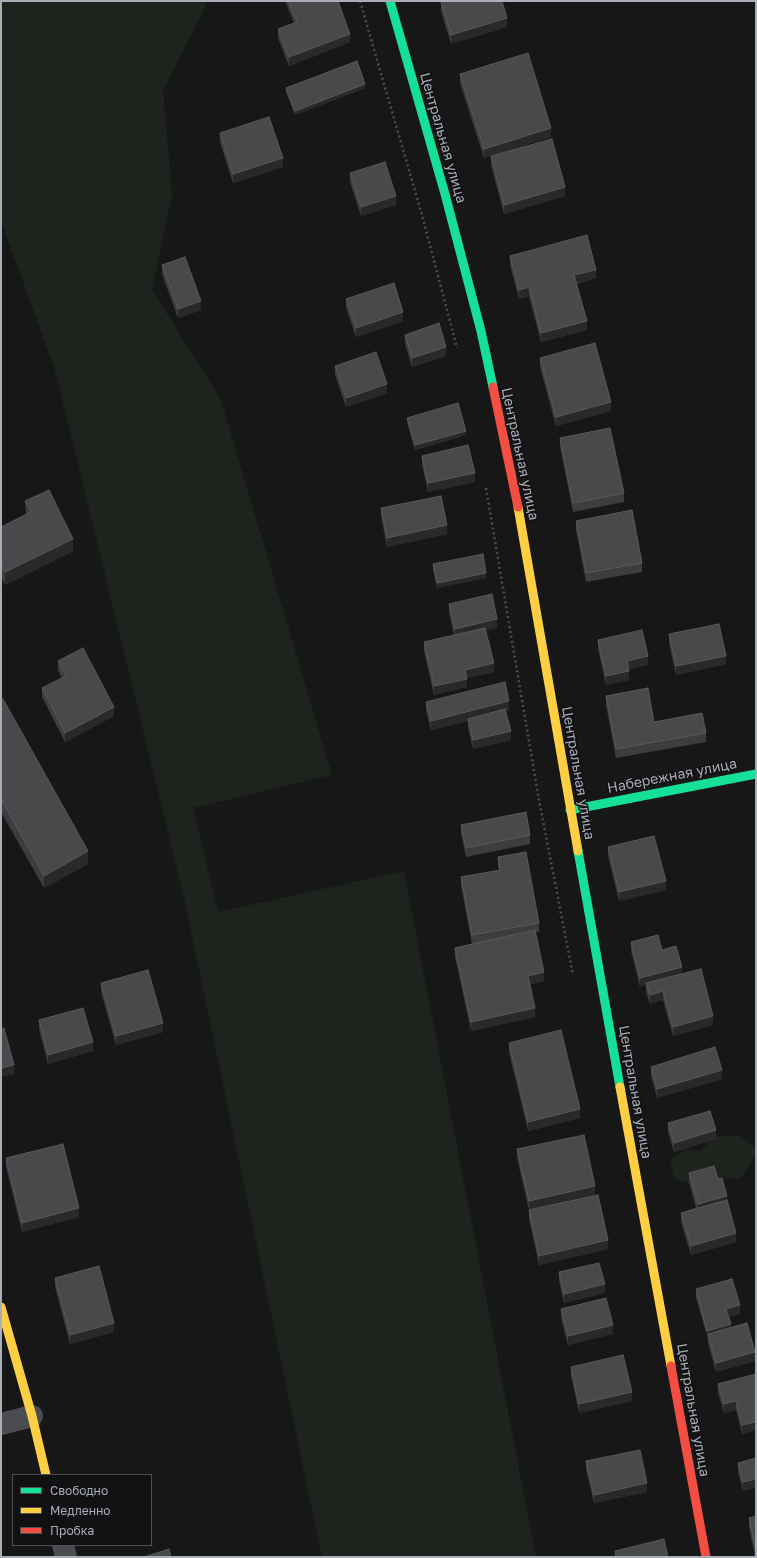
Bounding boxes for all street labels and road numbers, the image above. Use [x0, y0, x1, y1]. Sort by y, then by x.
street label: Центральная улица [416, 71, 470, 205]
street label: Центральная улица [498, 386, 542, 522]
street label: Центральная улица [558, 705, 598, 841]
street label: Набережная улица [606, 755, 738, 797]
street label: Центральная улица [615, 1024, 655, 1160]
street label: Центральная улица [673, 1342, 713, 1478]

